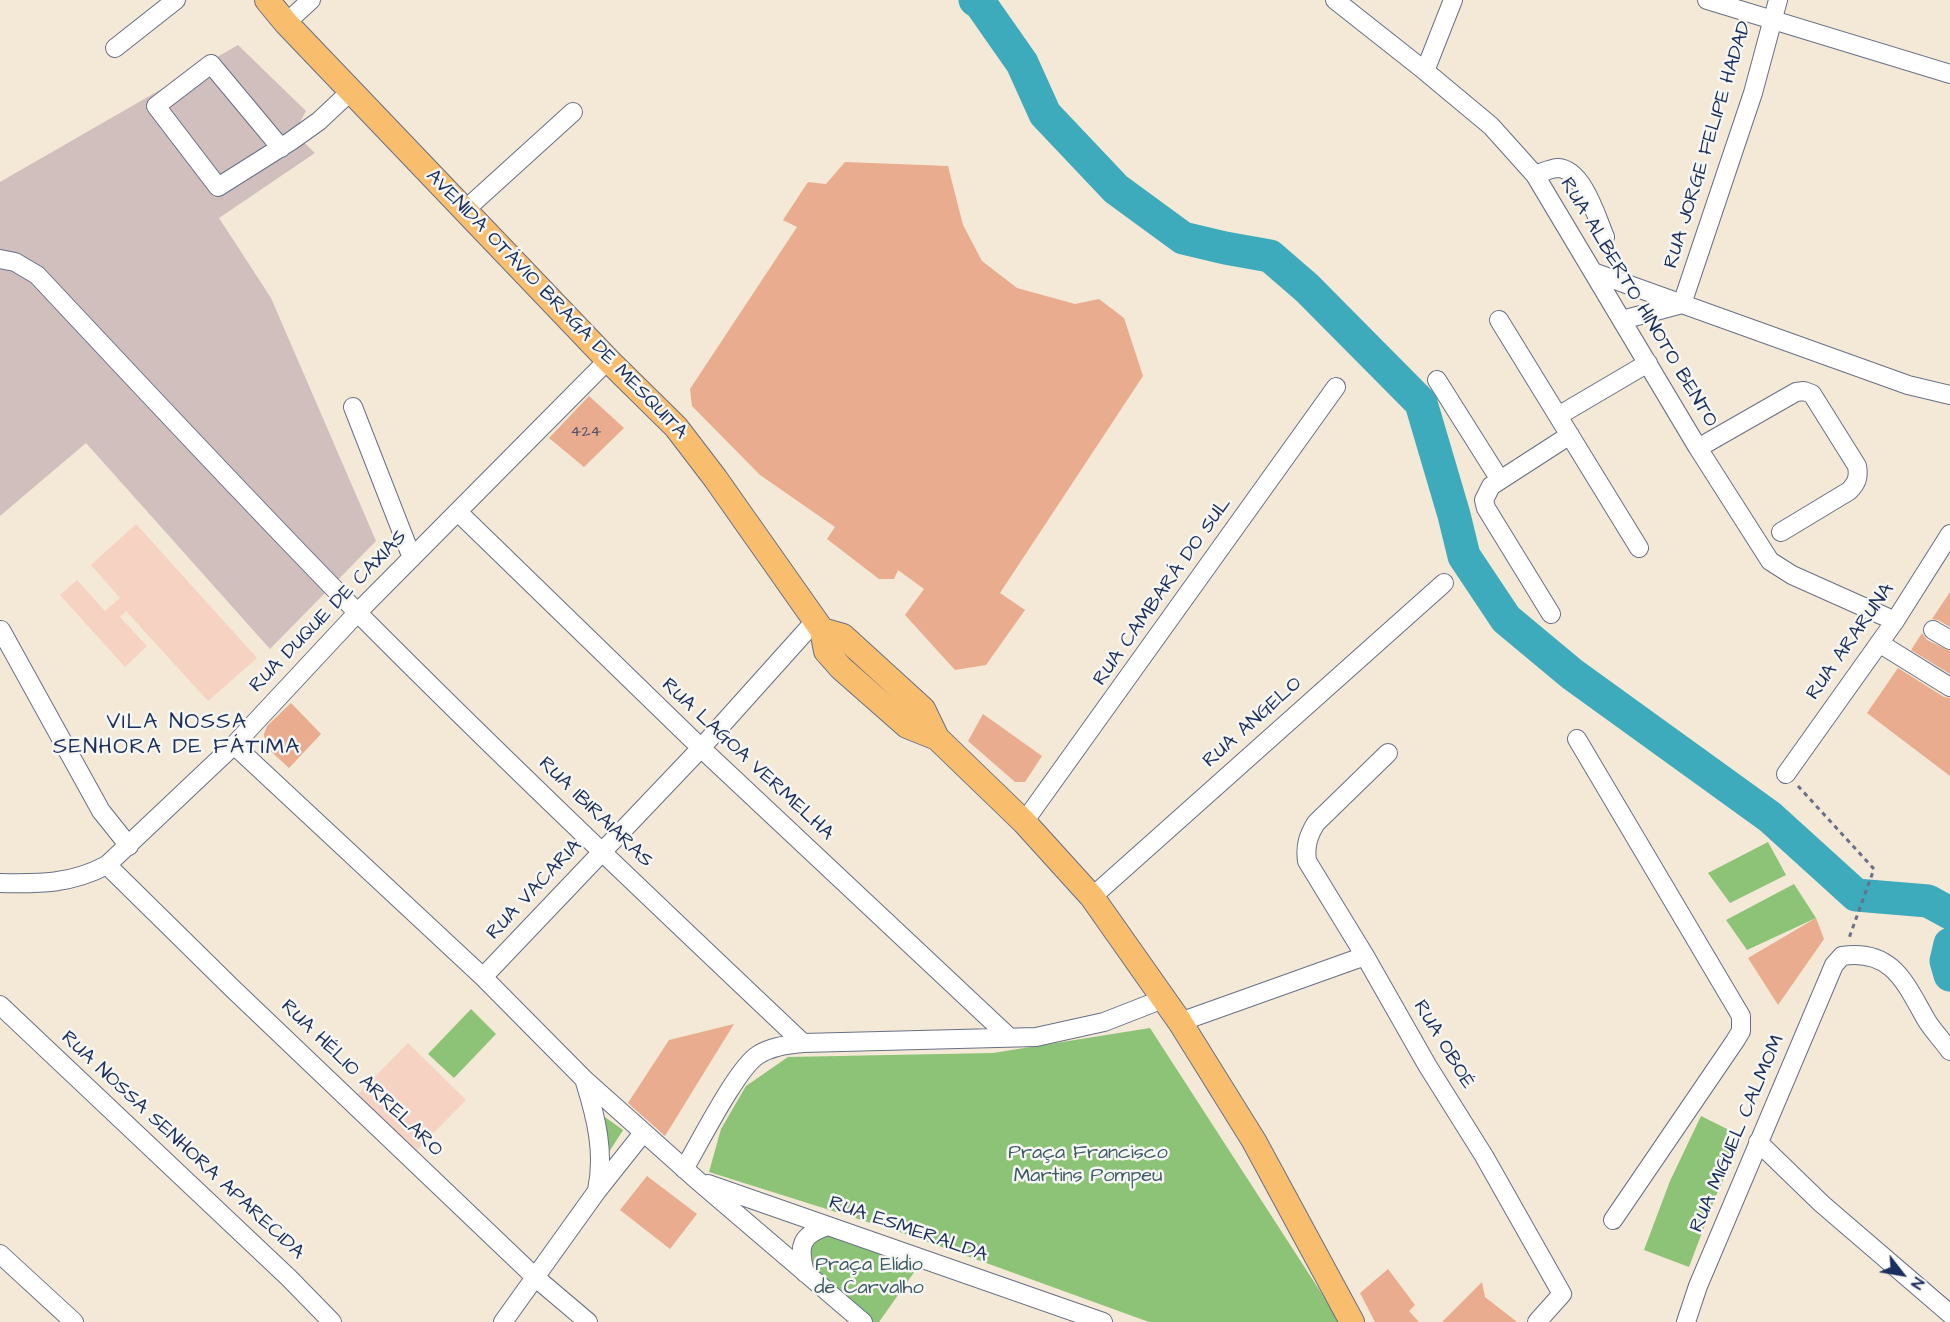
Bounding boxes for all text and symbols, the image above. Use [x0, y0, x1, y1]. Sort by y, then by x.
street label: RUA JORGE FELIPE HADAD [1660, 19, 1758, 271]
street label: AVENIDA OTÁVIO BRAGA DE MESQUITA [420, 165, 692, 445]
street label: RUA ALBERTO HINOTO BENTO [1554, 174, 1722, 432]
house number: 424 [571, 423, 601, 443]
street label: RUA CAMBARÁ DO SUL [1089, 493, 1237, 691]
street label: RUA DUQUE DE CAXIAS [245, 526, 413, 698]
street label: RUA ARARUNA [1802, 579, 1900, 705]
street label: RUA ANGELO [1199, 672, 1307, 774]
street label: RUA LAGOA VERMELHA [656, 674, 838, 846]
district label: VILA NOSSA SENHORA DE FÁTIMA [53, 710, 301, 762]
street label: RUA IBIRAIARAS [533, 752, 657, 874]
street label: RUA VACARIA [482, 835, 588, 945]
street label: RUA HÉLIO ARRELARO [275, 995, 447, 1163]
street label: RUA OBOÉ [1407, 996, 1479, 1094]
street label: RUA NOSSA SENHORA APARECIDA [55, 1027, 309, 1265]
street label: RUA MIGUEL CALMOM [1686, 1032, 1790, 1236]
park label: Praça Francisco Martins Pompeu [1008, 1142, 1168, 1189]
street label: RUA ESMERALDA [826, 1192, 990, 1268]
north arrow [1872, 1244, 1932, 1304]
park label: Praça Elídio de Carvalho [814, 1254, 924, 1301]
text: N [1905, 1273, 1929, 1293]

